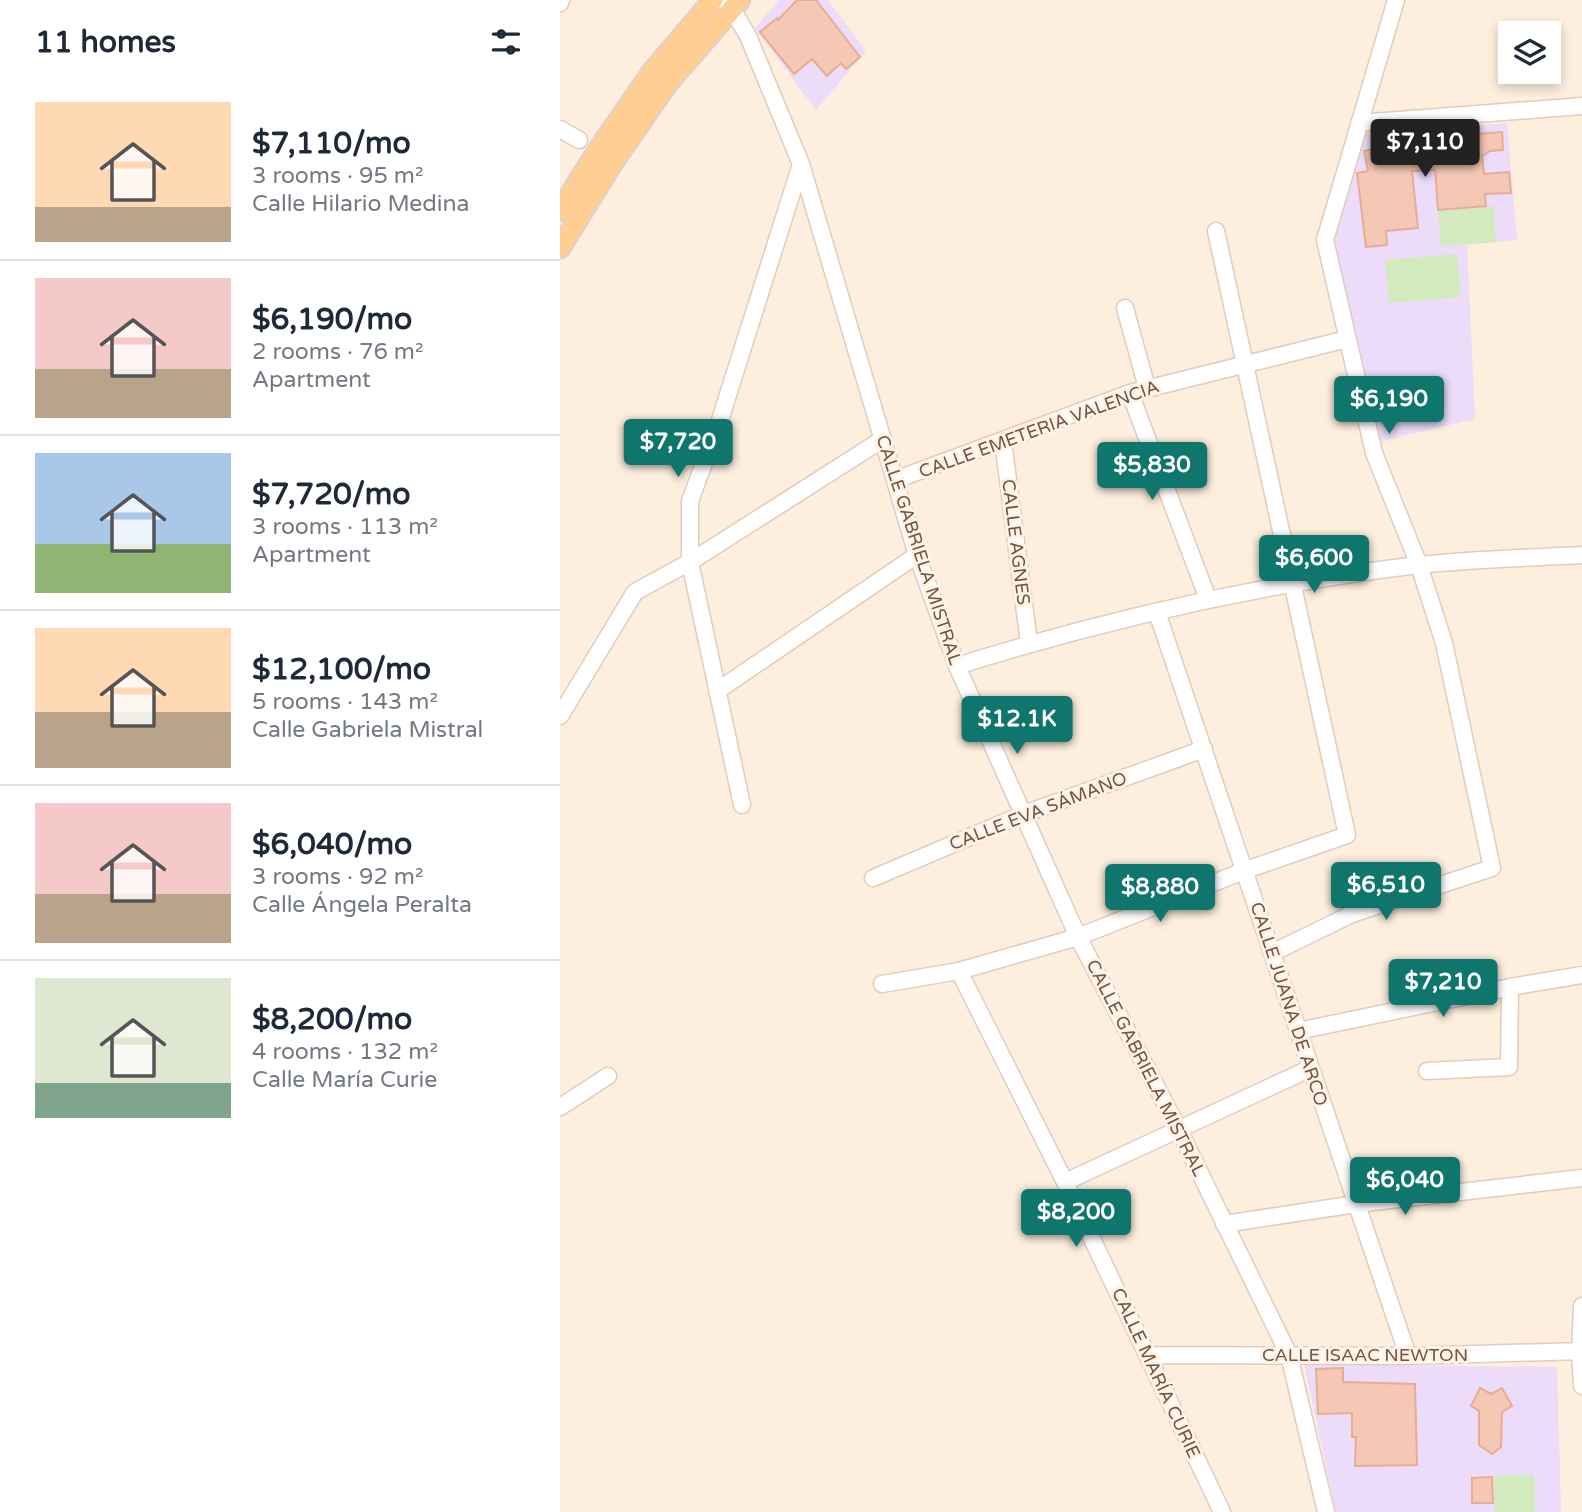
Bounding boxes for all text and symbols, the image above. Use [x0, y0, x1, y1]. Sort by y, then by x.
map controls [1498, 21, 1561, 84]
button: layers [1498, 21, 1561, 84]
icon: filters [487, 23, 525, 61]
text: 11 homes [35, 24, 176, 61]
pin: $7,110 [1368, 120, 1482, 179]
text: $7,110/mo [252, 125, 411, 162]
text: $7,110 [1387, 128, 1463, 156]
icon: home [91, 130, 175, 214]
text: 3 rooms · 95 m² [252, 162, 423, 190]
text: Calle Hilario Medina [252, 190, 469, 218]
text: $6,190/mo [252, 301, 412, 338]
icon: home [91, 306, 175, 390]
text: 2 rooms · 76 m² [252, 338, 423, 366]
text: Apartment [252, 366, 371, 394]
street label: CALLE EMETERIA VALENCIA [916, 375, 1162, 483]
pin: $6,190 [1332, 376, 1446, 436]
text: $6,190 [1350, 385, 1428, 413]
pin: $7,720 [621, 420, 735, 479]
text: $7,720 [640, 428, 716, 456]
street label: CALLE GABRIELA MISTRAL [871, 432, 967, 668]
pin: $5,830 [1095, 442, 1209, 502]
text: $5,830 [1113, 451, 1191, 479]
text: $7,720/mo [252, 476, 410, 513]
street label: CALLE AGNES [997, 478, 1035, 606]
icon: home [91, 481, 175, 565]
text: 3 rooms · 113 m² [252, 513, 438, 541]
pin: $6,600 [1257, 536, 1371, 595]
text: Apartment [252, 541, 371, 569]
text: $6,600 [1275, 544, 1353, 572]
text: $12,100/mo [252, 651, 431, 688]
icon: home [91, 656, 175, 740]
text: 5 rooms · 143 m² [252, 688, 438, 716]
pin: $12.1K [960, 696, 1074, 756]
text: $12.1K [978, 705, 1056, 733]
text: Calle Gabriela Mistral [252, 716, 483, 744]
street label: CALLE EVA SÁMANO [946, 767, 1130, 855]
text: $6,040/mo [252, 826, 412, 863]
icon: home [91, 831, 175, 915]
pin: $6,510 [1329, 862, 1443, 922]
text: 3 rooms · 92 m² [252, 863, 423, 891]
pin: $8,880 [1103, 864, 1217, 924]
text: $6,510 [1347, 871, 1425, 899]
text: $8,880 [1121, 873, 1199, 901]
text: Calle Ángela Peralta [252, 891, 472, 919]
street label: CALLE JUANA DE ARCO [1246, 899, 1332, 1109]
street label: CALLE GABRIELA MISTRAL [1082, 956, 1211, 1181]
pin: $7,210 [1386, 960, 1500, 1019]
text: $7,210 [1405, 968, 1481, 996]
text: $8,200/mo [252, 1001, 412, 1038]
icon: home [91, 1006, 175, 1090]
text: 4 rooms · 132 m² [252, 1038, 438, 1066]
text: Calle María Curie [252, 1066, 437, 1094]
pin: $6,040 [1348, 1158, 1462, 1217]
text: $6,040 [1366, 1166, 1444, 1194]
pin: $8,200 [1019, 1190, 1133, 1249]
text: $8,200 [1037, 1198, 1115, 1226]
street label: CALLE MARÍA CURIE [1107, 1284, 1205, 1462]
street label: CALLE ISAAC NEWTON [1262, 1344, 1468, 1366]

